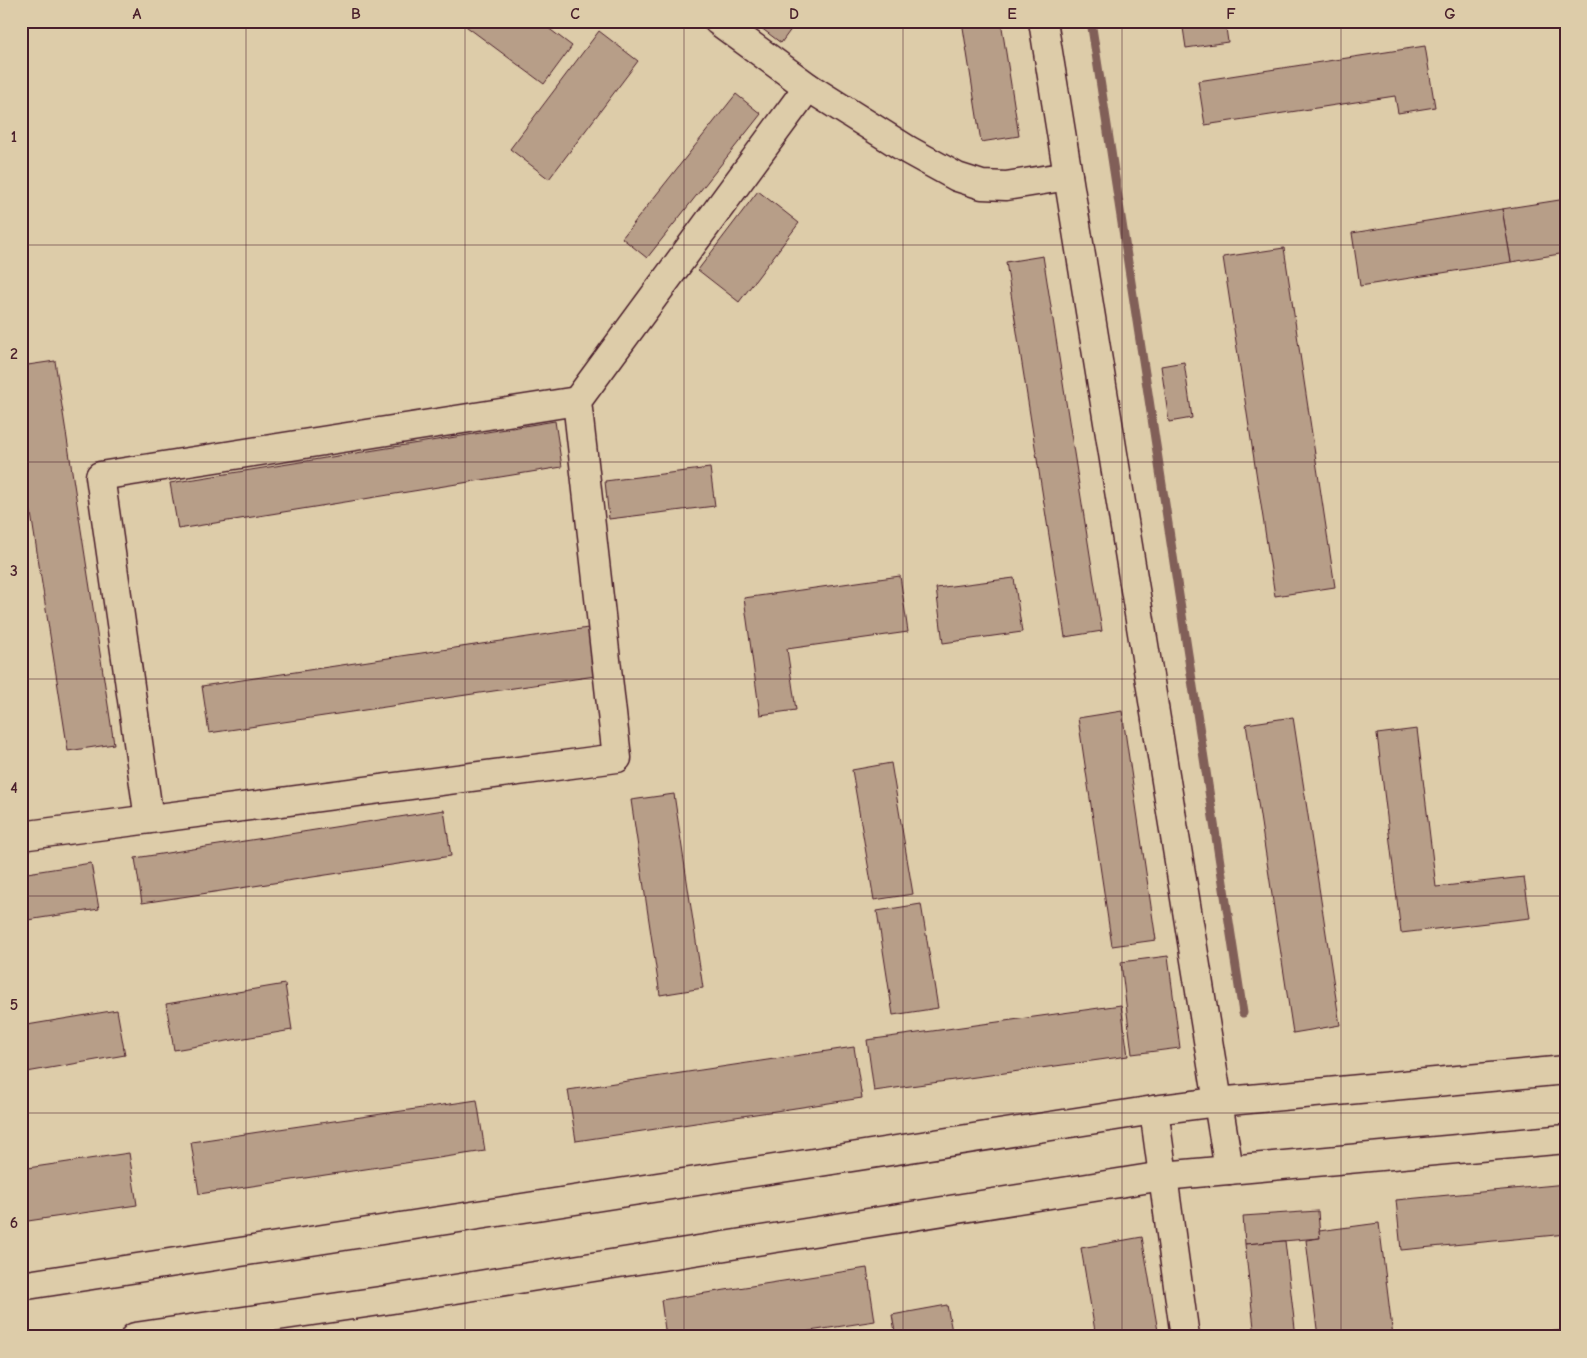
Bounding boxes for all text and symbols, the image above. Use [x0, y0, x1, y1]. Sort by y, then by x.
text: A [133, 5, 142, 23]
text: B [351, 5, 361, 23]
text: C [570, 5, 580, 23]
text: D [789, 5, 799, 23]
text: E [1007, 5, 1017, 23]
text: F [1226, 5, 1236, 23]
text: G [1444, 5, 1456, 23]
text: 1 [11, 128, 17, 146]
text: 2 [10, 345, 18, 363]
text: 3 [10, 562, 18, 580]
text: 4 [10, 779, 18, 797]
text: 5 [10, 996, 18, 1014]
text: 6 [10, 1214, 18, 1232]

